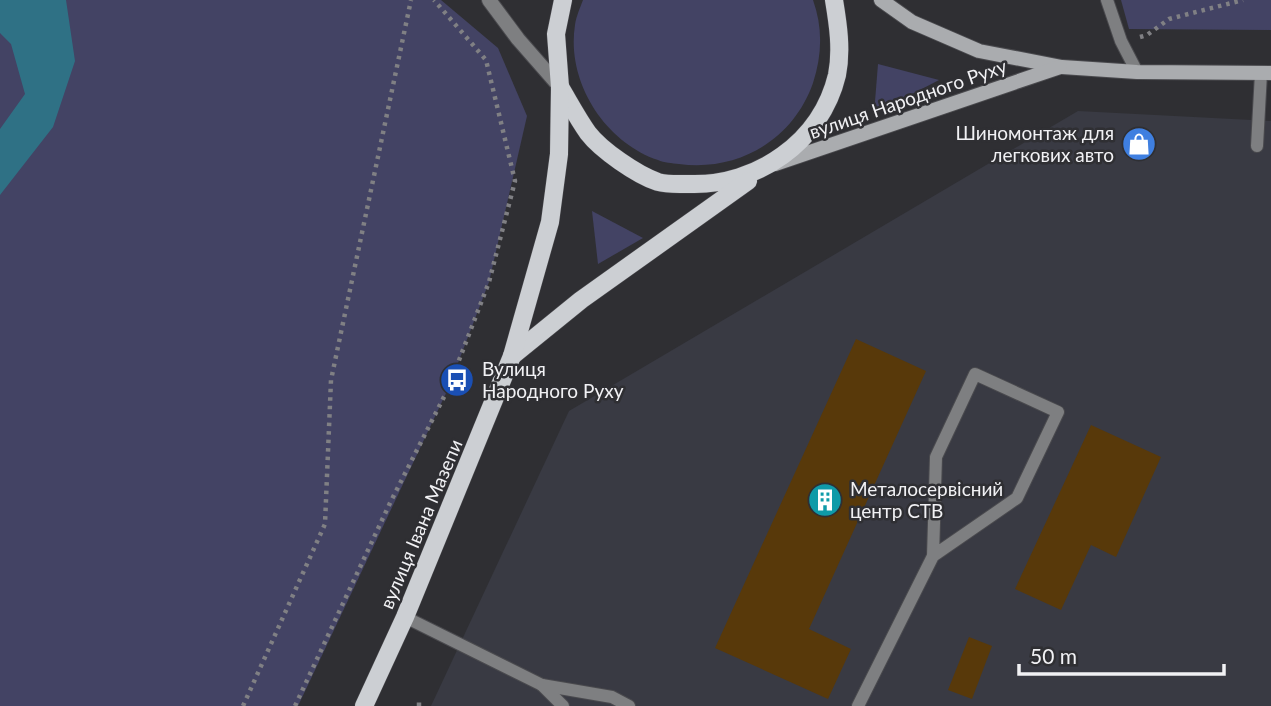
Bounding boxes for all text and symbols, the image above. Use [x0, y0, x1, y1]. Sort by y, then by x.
street label: вулиця Народного Руху [806, 54, 1010, 143]
place label: Шиномонтаж для легкових авто [955, 121, 1114, 166]
shop icon: Шиномонтаж для легкових авто [1120, 125, 1158, 163]
place label: Вулиця Народного Руху [482, 357, 624, 402]
bus stop icon: Вулиця Народного Руху [438, 361, 476, 399]
street label: вулиця Івана Мазепи [374, 436, 467, 612]
place label: Металосервісний центр СТВ [850, 477, 1003, 522]
building icon: Металосервісний центр СТВ [806, 481, 844, 519]
scale bar [1019, 632, 1224, 676]
text: 50 m [1030, 643, 1077, 668]

